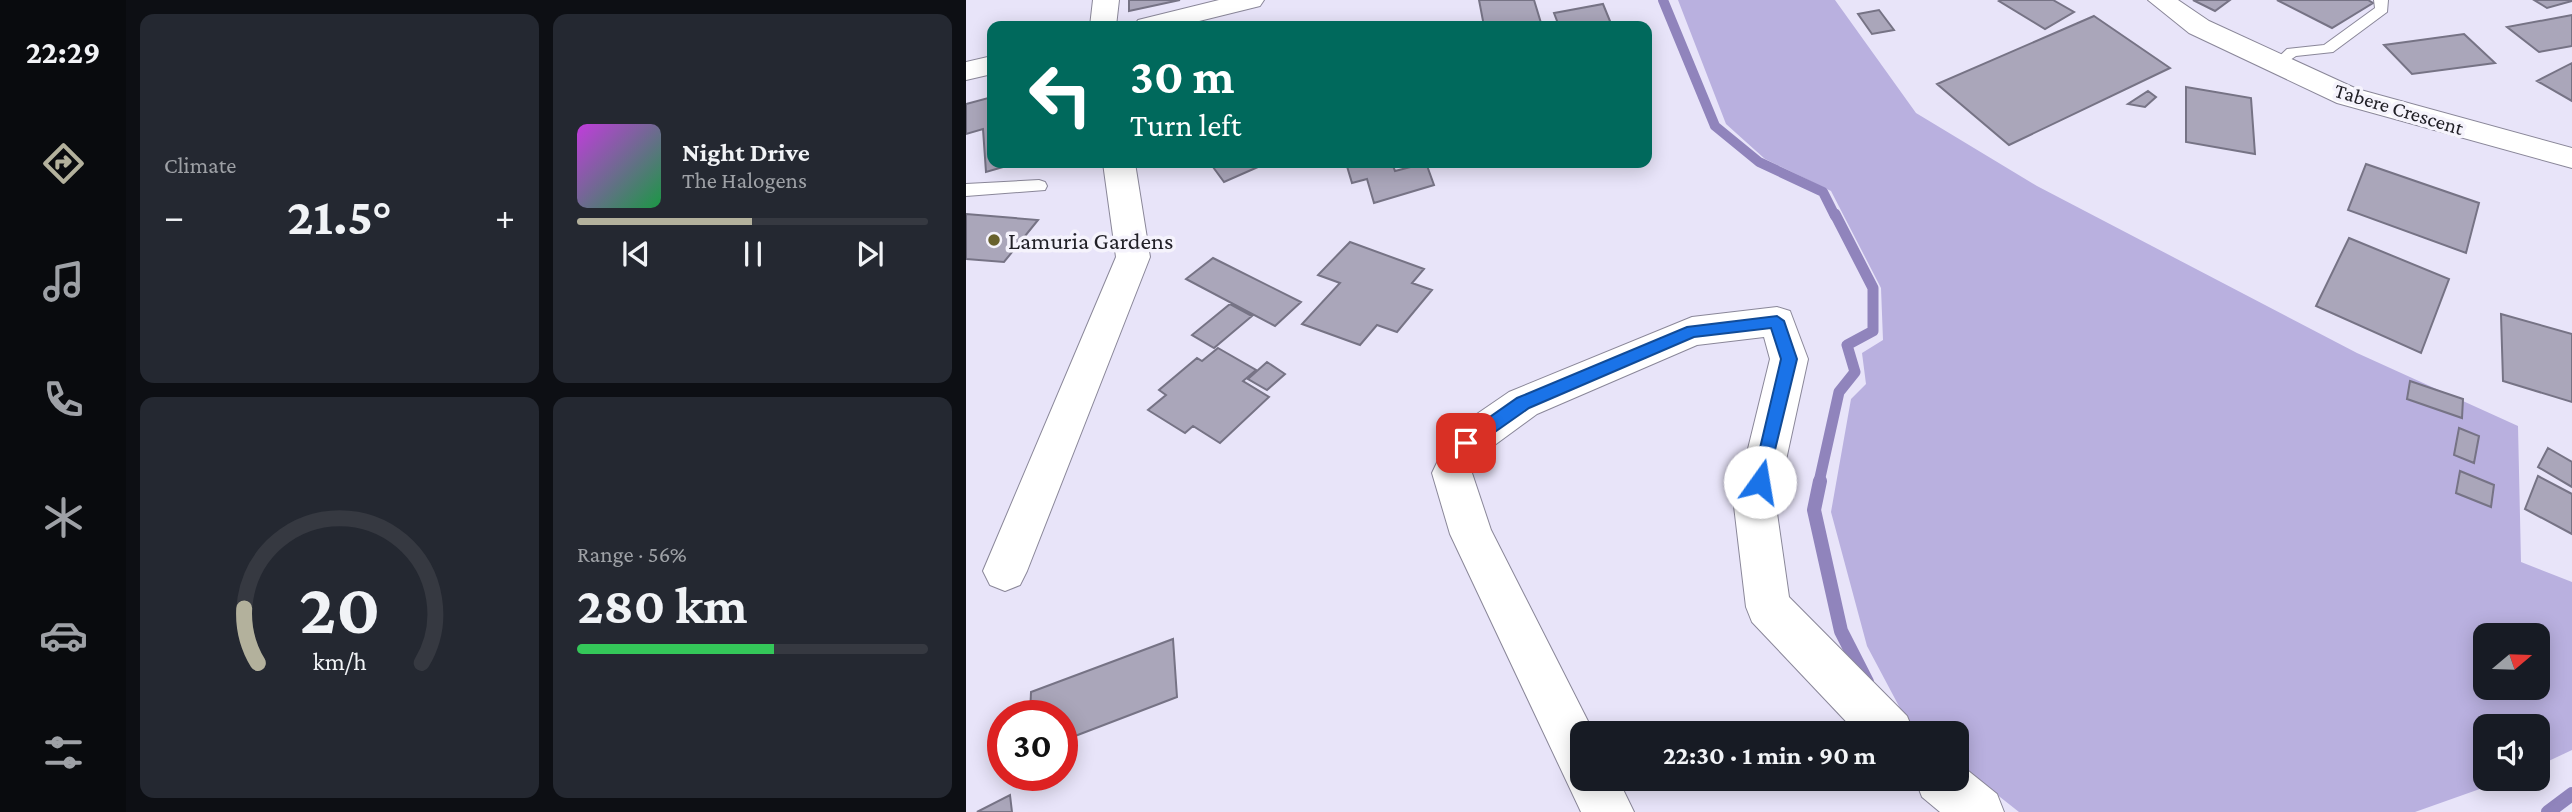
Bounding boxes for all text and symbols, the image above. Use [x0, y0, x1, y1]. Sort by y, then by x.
text: 22:29 [26, 34, 100, 70]
icon: left [1015, 49, 1106, 140]
text: 30 m [1130, 49, 1235, 104]
street label: Tabere Crescent [2332, 78, 2467, 140]
text: Turn left [1130, 107, 1241, 143]
text: Night Drive [682, 138, 810, 167]
icon: directions [39, 139, 88, 188]
text: Climate [164, 152, 236, 178]
text: The Halogens [682, 167, 807, 193]
text: 21.5° [287, 187, 392, 245]
text: − [164, 195, 184, 237]
text: + [495, 195, 515, 237]
place label: Lamuria Gardens [1008, 227, 1173, 254]
marker: Lamuria Gardens [986, 232, 1002, 248]
icon: previous [617, 235, 655, 273]
icon: pause [734, 235, 772, 273]
icon: next [851, 235, 889, 273]
icon: music [39, 257, 88, 306]
icon: phone [39, 375, 88, 424]
pin [1436, 413, 1496, 473]
icon: arrive [1447, 424, 1485, 462]
position arrow [1723, 445, 1797, 519]
icon: climate [39, 493, 88, 542]
text: Range · 56% [577, 541, 687, 567]
text: 20 [299, 569, 380, 650]
text: 280 km [577, 576, 748, 634]
icon: car [39, 611, 88, 660]
north arrow [2473, 623, 2550, 700]
map controls [2473, 623, 2550, 791]
text: km/h [313, 648, 366, 675]
speed limit sign: 30 [987, 700, 1078, 791]
button: sound [2473, 714, 2550, 791]
icon: filters [39, 728, 88, 777]
text: 22:30 · 1 min · 90 m [1663, 741, 1876, 770]

